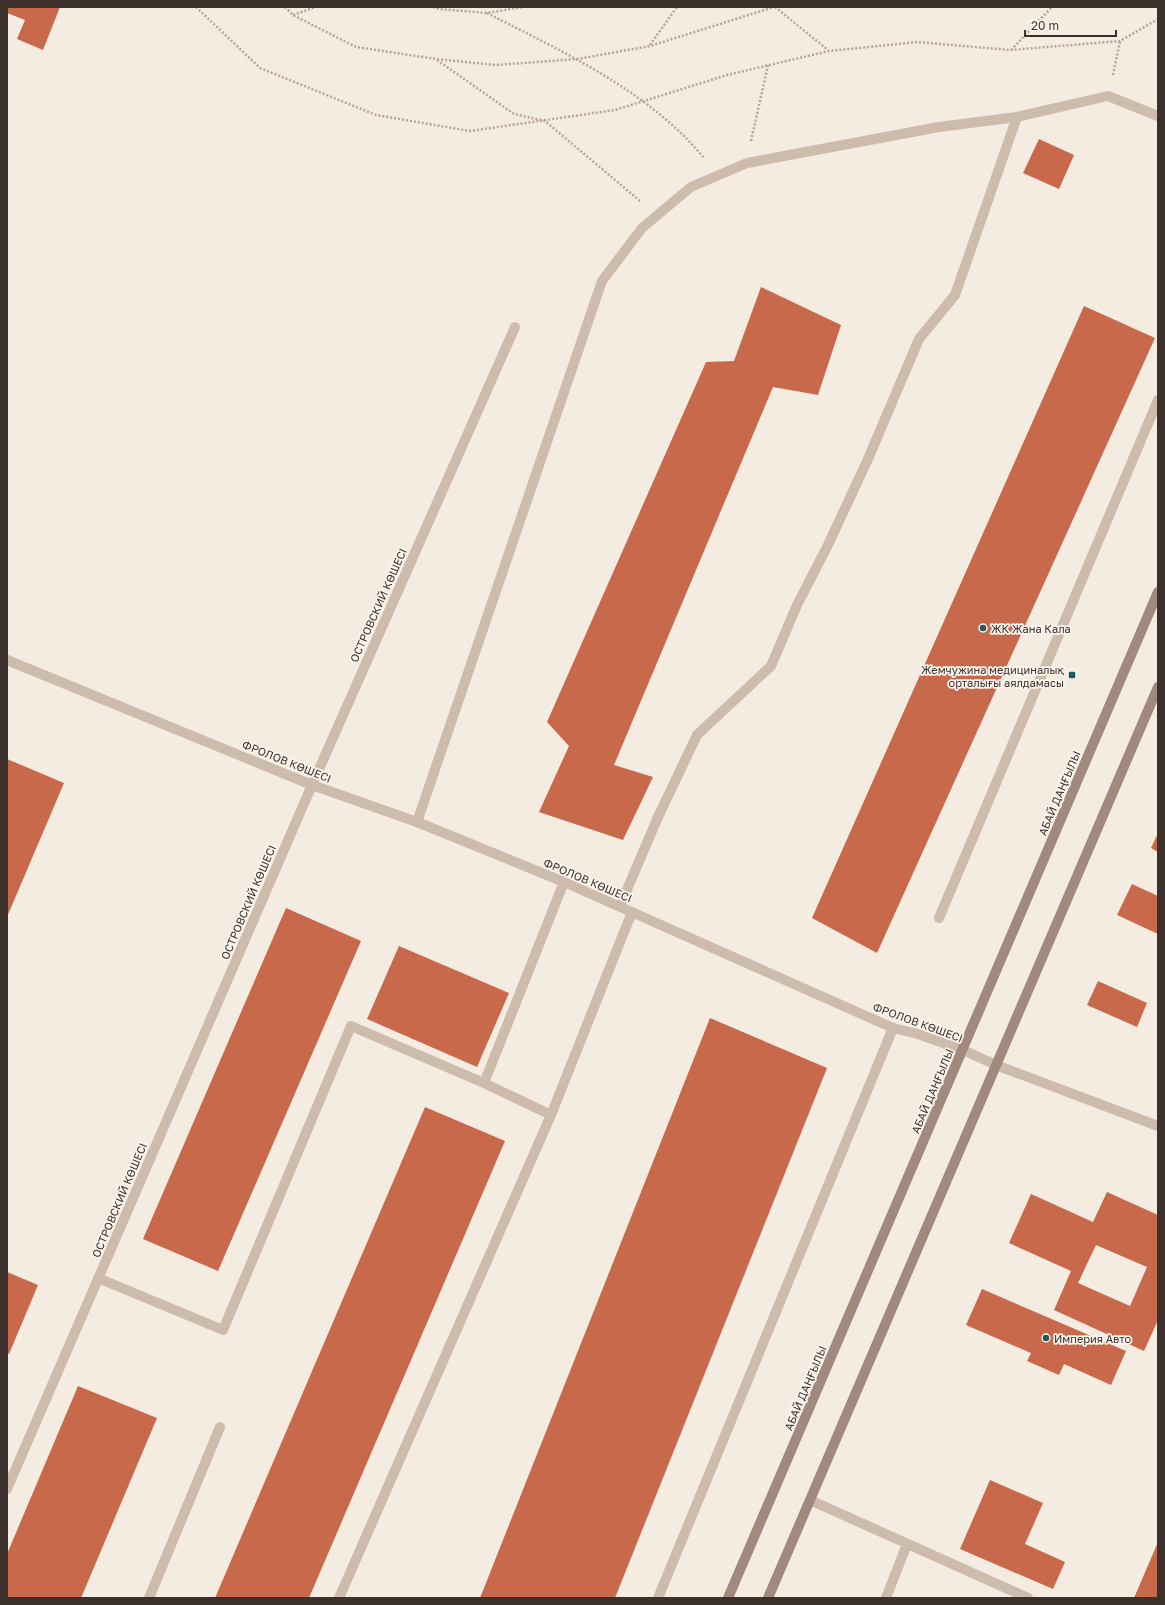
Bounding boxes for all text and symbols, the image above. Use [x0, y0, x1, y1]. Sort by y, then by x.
scale bar [1025, 12, 1116, 38]
text: 20 m [1031, 18, 1059, 33]
street label: ОСТРОВСКИЙ КӨШЕСІ [347, 546, 409, 664]
place label: ЖК Жана Кала [991, 622, 1071, 635]
marker: ЖК Жана Кала [978, 623, 988, 633]
place label: Жемчужина медициналық орталығы аялдамасы [921, 663, 1065, 689]
marker: Жемчужина медициналық орталығы аялдамасы [1067, 670, 1077, 680]
street label: ФРОЛОВ КӨШЕСІ [241, 737, 333, 785]
street label: АБАЙ ДАҢҒЫЛЫ [1035, 749, 1083, 837]
street label: ОСТРОВСКИЙ КӨШЕСІ [218, 843, 278, 961]
street label: ФРОЛОВ КӨШЕСІ [542, 855, 634, 905]
street label: ФРОЛОВ КӨШЕСІ [871, 1000, 965, 1044]
street label: АБАЙ ДАҢҒЫЛЫ [908, 1047, 956, 1135]
street label: ОСТРОВСКИЙ КӨШЕСІ [89, 1141, 149, 1259]
place label: Империя Авто [1054, 1332, 1132, 1345]
marker: Империя Авто [1041, 1333, 1051, 1343]
street label: АБАЙ ДАҢҒЫЛЫ [781, 1344, 829, 1432]

